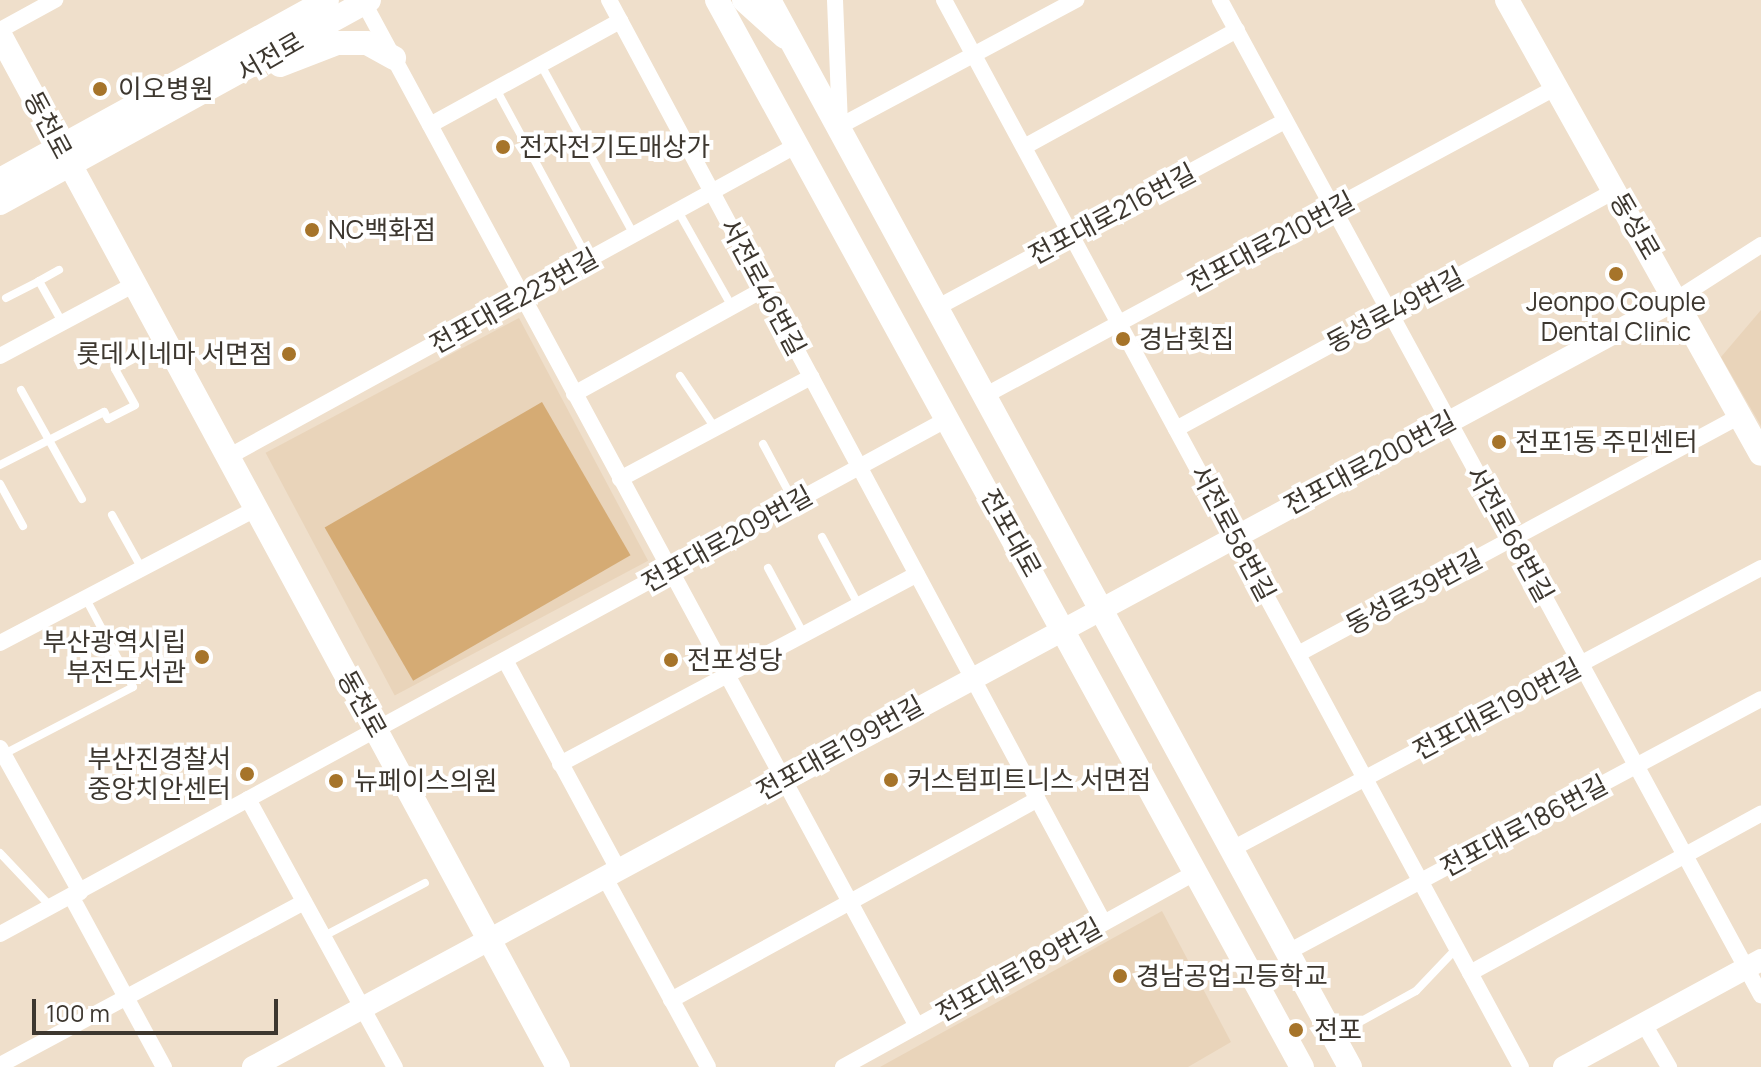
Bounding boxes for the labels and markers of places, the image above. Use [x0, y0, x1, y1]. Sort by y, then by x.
place label: 이오병원 [118, 73, 214, 105]
marker: 이오병원 [89, 78, 111, 100]
place label: 전자전기도매상가 [519, 131, 710, 163]
marker: 전자전기도매상가 [494, 138, 512, 156]
place label: NC백화점 [328, 214, 436, 246]
marker: NC백화점 [303, 221, 321, 239]
marker: Jeonpo Couple Dental Clinic [1607, 265, 1625, 283]
place label: Jeonpo Couple Dental Clinic [1526, 286, 1706, 348]
place label: 경남횟집 [1139, 323, 1235, 355]
marker: 경남횟집 [1114, 330, 1132, 348]
place label: 롯데시네마 서면점 [76, 338, 273, 370]
marker: 롯데시네마 서면점 [280, 345, 298, 363]
place label: 전포1동 주민센터 [1515, 426, 1698, 458]
marker: 전포1동 주민센터 [1490, 433, 1508, 451]
place label: 부산광역시립 부전도서관 [42, 626, 186, 688]
place label: 전포성당 [687, 644, 783, 676]
marker: 부산광역시립 부전도서관 [193, 648, 211, 666]
marker: 전포성당 [662, 651, 680, 669]
place label: 부산진경찰서 중앙치안센터 [87, 743, 231, 804]
place label: 커스텀피트니스 서면점 [907, 764, 1151, 796]
marker: 부산진경찰서 중앙치안센터 [238, 765, 256, 783]
place label: 뉴페이스의원 [354, 765, 498, 797]
marker: 뉴페이스의원 [325, 770, 347, 792]
marker: 커스텀피트니스 서면점 [882, 771, 900, 789]
place label: 경남공업고등학교 [1136, 960, 1327, 992]
marker: 경남공업고등학교 [1111, 967, 1129, 985]
place label: 전포 [1314, 1014, 1362, 1046]
marker: 전포 [1285, 1019, 1307, 1041]

